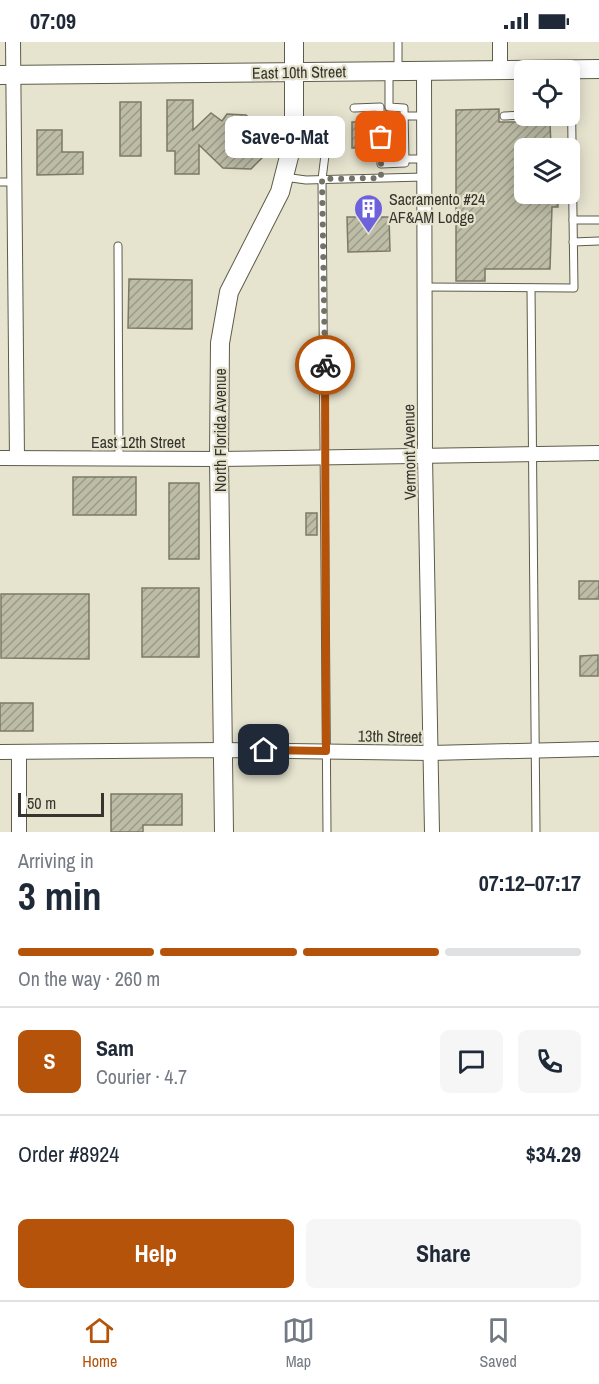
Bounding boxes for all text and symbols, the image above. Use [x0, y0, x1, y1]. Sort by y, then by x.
text: 07:09 [30, 6, 76, 36]
street label: East 10th Street [252, 60, 347, 84]
map controls [514, 60, 580, 204]
button: locate [514, 60, 580, 126]
pin [355, 111, 406, 162]
callout: Save-o-Mat [225, 116, 345, 158]
icon: bag [364, 120, 397, 153]
text: Save-o-Mat [241, 123, 329, 150]
button: layers [514, 138, 580, 204]
place label: Sacramento #24 AF&AM Lodge [388, 188, 485, 228]
building icon: Sacramento #24 AF&AM Lodge [352, 192, 384, 234]
courier [295, 335, 355, 395]
icon: bike [309, 349, 342, 382]
street label: North Florida Avenue [209, 368, 231, 492]
street label: Vermont Avenue [397, 404, 421, 500]
street label: East 12th Street [91, 431, 185, 453]
pin [238, 724, 289, 775]
street label: 13th Street [358, 724, 423, 748]
icon: home [247, 733, 280, 766]
scale bar [18, 790, 104, 818]
text: 50 m [27, 792, 56, 814]
text: Arriving in [18, 847, 94, 874]
text: 07:12–07:17 [479, 868, 581, 898]
text: 3 min [18, 870, 102, 922]
text: On the way · 260 m [18, 965, 160, 992]
button: chat [440, 1030, 503, 1093]
button: phone [518, 1030, 581, 1093]
text: Sam [96, 1033, 134, 1063]
text: S [43, 1046, 56, 1076]
text: Courier · 4.7 [96, 1063, 187, 1090]
text: Order #8924 [18, 1139, 119, 1169]
text: $34.29 [526, 1139, 581, 1169]
button: Help [18, 1219, 294, 1288]
button: Share [306, 1219, 581, 1288]
tab: Home [82, 1314, 117, 1372]
tab: Map [282, 1314, 315, 1372]
tab: Saved [479, 1314, 517, 1372]

